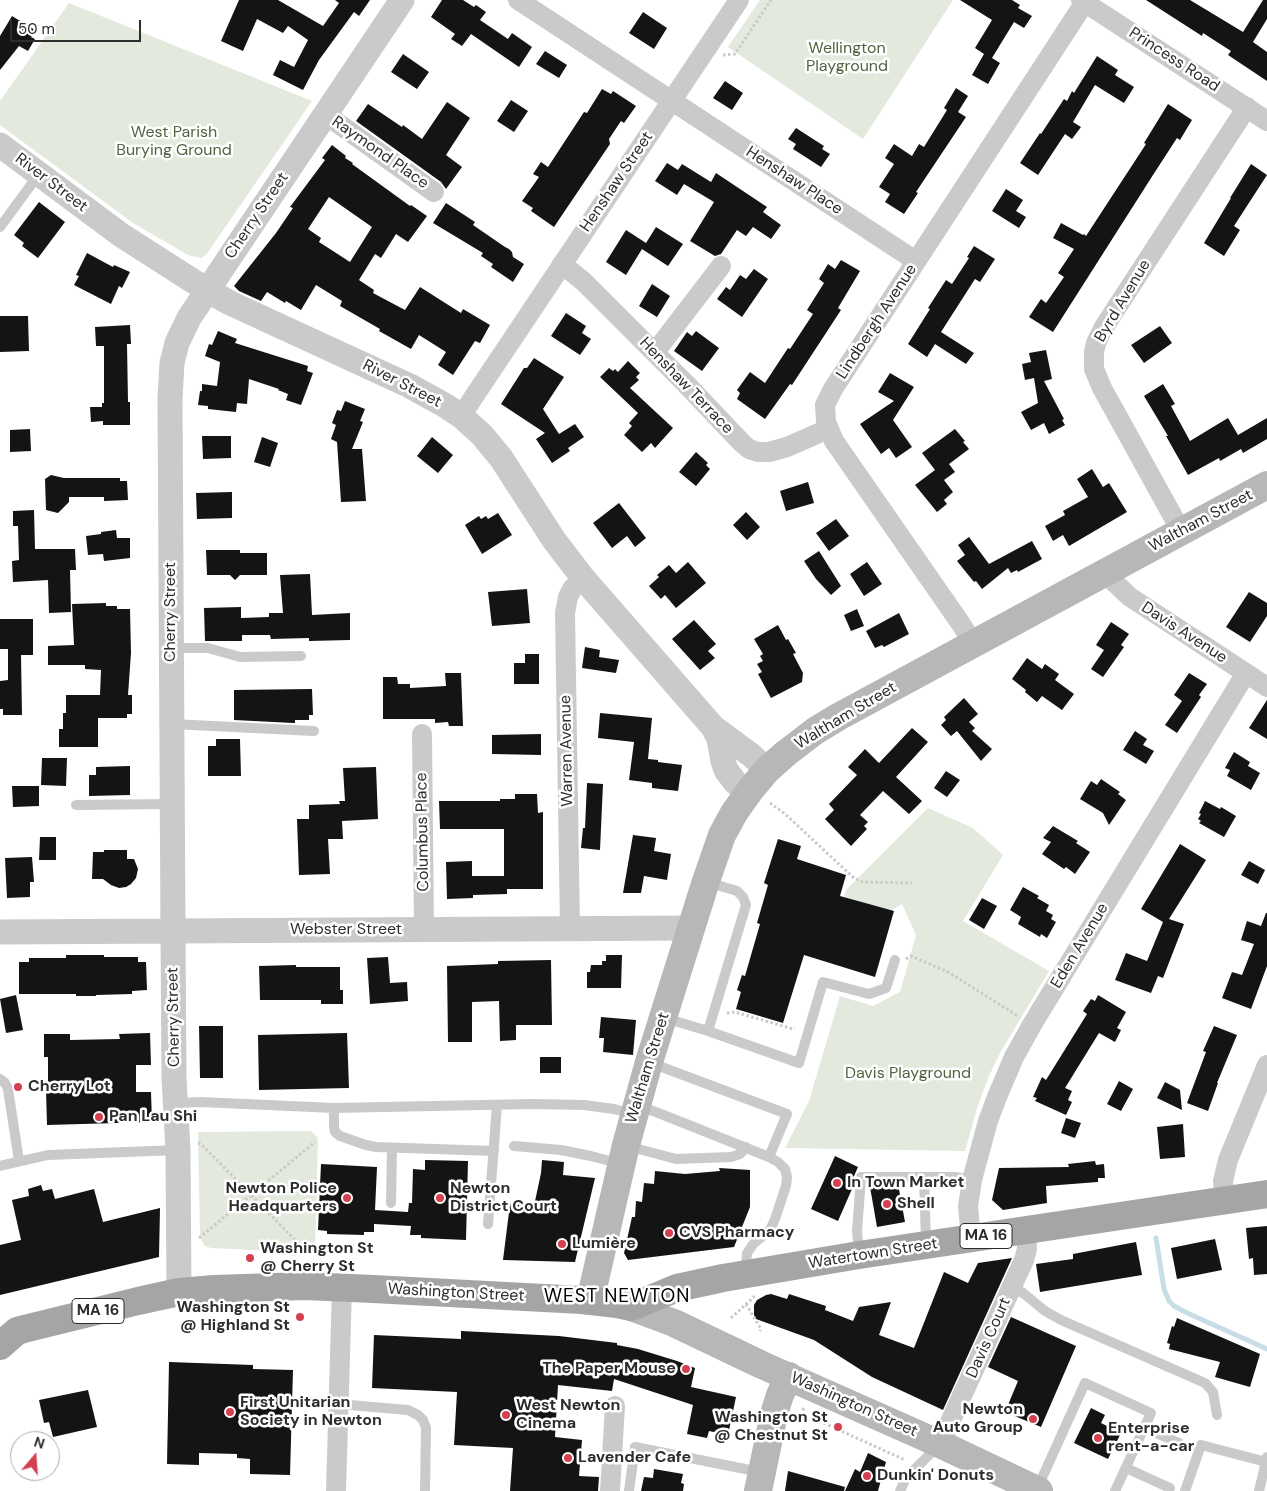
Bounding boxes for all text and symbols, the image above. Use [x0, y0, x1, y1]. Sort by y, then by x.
scale bar [12, 10, 144, 42]
text: 50 m [18, 19, 55, 39]
street label: Princess Road [1125, 24, 1223, 96]
park label: Wellington Playground [806, 39, 888, 77]
street label: Raymond Place [328, 113, 432, 193]
park label: West Parish Burying Ground [116, 123, 232, 161]
street label: Henshaw Street [576, 128, 658, 236]
street label: Henshaw Place [742, 143, 846, 219]
street label: River Street [11, 149, 91, 217]
street label: Cherry Street [221, 169, 293, 263]
street label: Byrd Avenue [1091, 256, 1155, 346]
street label: Lindbergh Avenue [833, 261, 921, 383]
street label: Henshaw Terrace [635, 334, 737, 438]
street label: River Street [359, 356, 445, 412]
street label: Waltham Street [1146, 486, 1256, 556]
street label: Cherry Street [161, 562, 181, 662]
street label: Davis Avenue [1138, 598, 1230, 668]
street label: Waltham Street [792, 678, 900, 754]
street label: Warren Avenue [556, 695, 578, 807]
street label: Columbus Place [412, 772, 434, 892]
street label: Eden Avenue [1047, 900, 1113, 992]
street label: Webster Street [290, 920, 402, 940]
street label: Cherry Street [164, 967, 184, 1067]
street label: Waltham Street [622, 1010, 674, 1126]
park label: Davis Playground [845, 1064, 971, 1084]
place label: Cherry Lot [28, 1077, 111, 1097]
marker: Cherry Lot [12, 1081, 24, 1093]
place label: Pan Lau Shi [109, 1107, 197, 1127]
marker: Pan Lau Shi [93, 1111, 105, 1123]
place label: In Town Market [847, 1173, 964, 1193]
marker: In Town Market [831, 1177, 843, 1189]
place label: Newton Police Headquarters [226, 1179, 337, 1217]
place label: Newton District Court [450, 1179, 557, 1217]
marker: Newton Police Headquarters [341, 1192, 353, 1204]
marker: Newton District Court [434, 1192, 446, 1204]
place label: Shell [897, 1194, 935, 1214]
marker: Shell [881, 1198, 893, 1210]
place label: CVS Pharmacy [679, 1223, 794, 1243]
road number: MA 16 [960, 1224, 1012, 1248]
marker: CVS Pharmacy [663, 1227, 675, 1239]
place label: Lumière [572, 1234, 636, 1254]
street label: Watertown Street [807, 1234, 939, 1274]
marker: Lumière [556, 1238, 568, 1250]
place label: Washington St @ Cherry St [260, 1239, 374, 1277]
marker: Washington St @ Cherry St [244, 1252, 256, 1264]
street label: Washington Street [387, 1280, 525, 1306]
district label: WEST NEWTON [542, 1286, 692, 1308]
street label: Davis Court [963, 1295, 1015, 1381]
road number: MA 16 [72, 1298, 124, 1324]
place label: Washington St @ Highland St [176, 1298, 290, 1336]
marker: Washington St @ Highland St [294, 1311, 306, 1323]
place label: The Paper Mouse [542, 1359, 676, 1379]
marker: The Paper Mouse [680, 1363, 692, 1375]
street label: Washington Street [788, 1368, 920, 1442]
place label: First Unitarian Society in Newton [240, 1393, 382, 1431]
place label: West Newton Cinema [516, 1396, 620, 1434]
place label: Newton Auto Group [933, 1400, 1023, 1438]
marker: First Unitarian Society in Newton [224, 1406, 236, 1418]
place label: Washington St @ Chestnut St [714, 1408, 828, 1446]
marker: West Newton Cinema [500, 1409, 512, 1421]
marker: Newton Auto Group [1027, 1413, 1039, 1425]
place label: Enterprise rent-a-car [1108, 1419, 1194, 1457]
marker: Washington St @ Chestnut St [832, 1421, 844, 1433]
north arrow [10, 1431, 60, 1481]
marker: Enterprise rent-a-car [1092, 1432, 1104, 1444]
text: N [32, 1433, 47, 1453]
place label: Lavender Cafe [578, 1448, 691, 1468]
marker: Lavender Cafe [562, 1452, 574, 1464]
place label: Dunkin' Donuts [877, 1466, 994, 1486]
marker: Dunkin' Donuts [861, 1470, 873, 1482]

